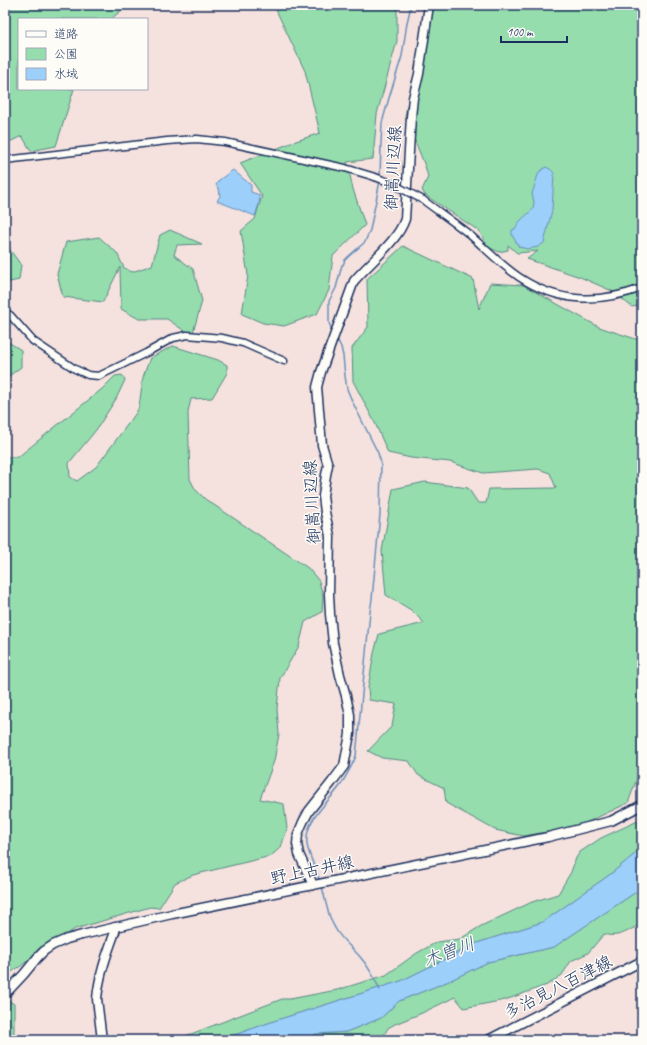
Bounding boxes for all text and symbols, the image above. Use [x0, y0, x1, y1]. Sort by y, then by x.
legend [18, 18, 148, 90]
scale bar [501, 18, 567, 44]
text: 100 m [507, 24, 534, 40]
text: 道路 [54, 26, 78, 42]
text: 公園 [54, 46, 78, 62]
text: 水域 [54, 66, 78, 82]
street label: 御嵩川辺線 [380, 125, 406, 211]
street label: 御嵩川辺線 [299, 459, 325, 545]
street label: 野上古井線 [268, 851, 356, 889]
water label: 木曽川 [420, 932, 478, 972]
street label: 多治見八百津線 [500, 951, 616, 1023]

